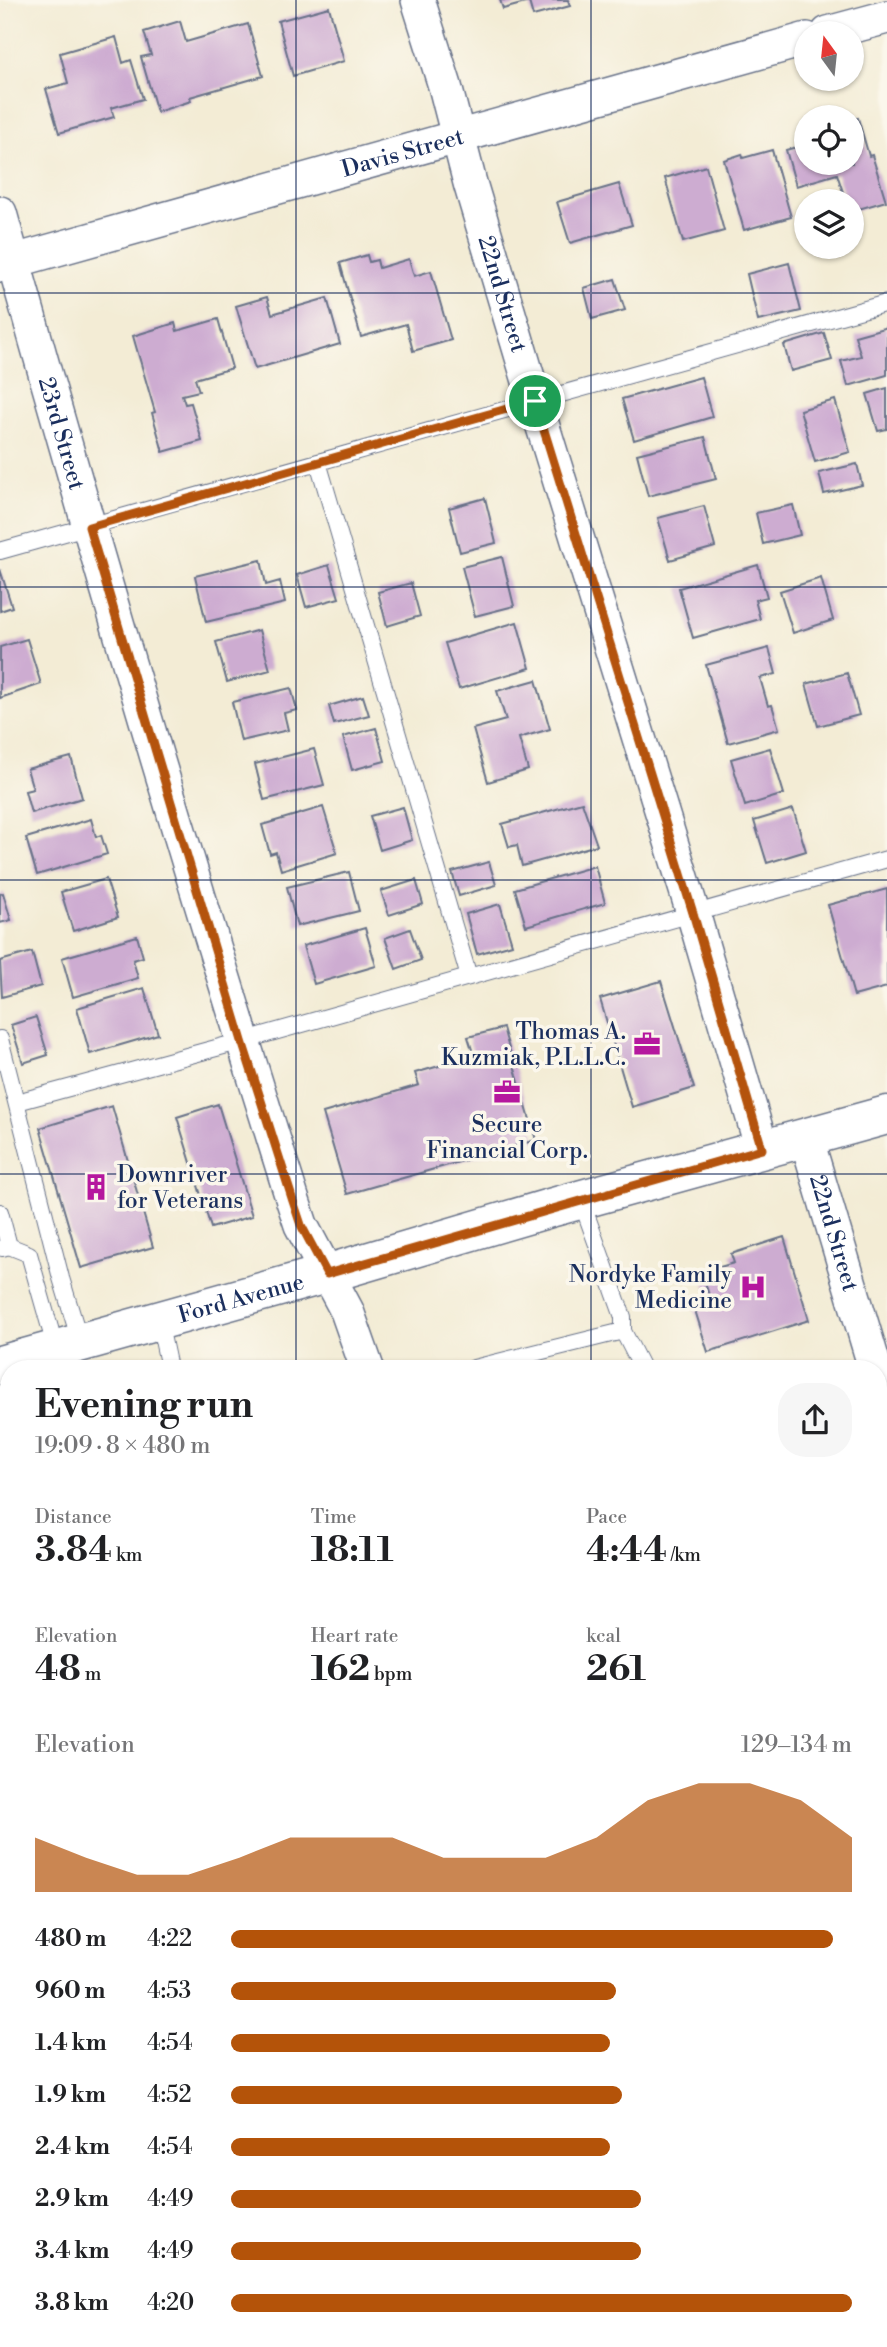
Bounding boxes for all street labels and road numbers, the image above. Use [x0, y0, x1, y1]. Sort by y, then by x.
street label: Davis Street [338, 123, 467, 184]
street label: 22nd Street [471, 232, 533, 356]
street label: 23rd Street [32, 374, 91, 493]
street label: 22nd Street [803, 1171, 864, 1295]
street label: Ford Avenue [175, 1268, 307, 1330]

